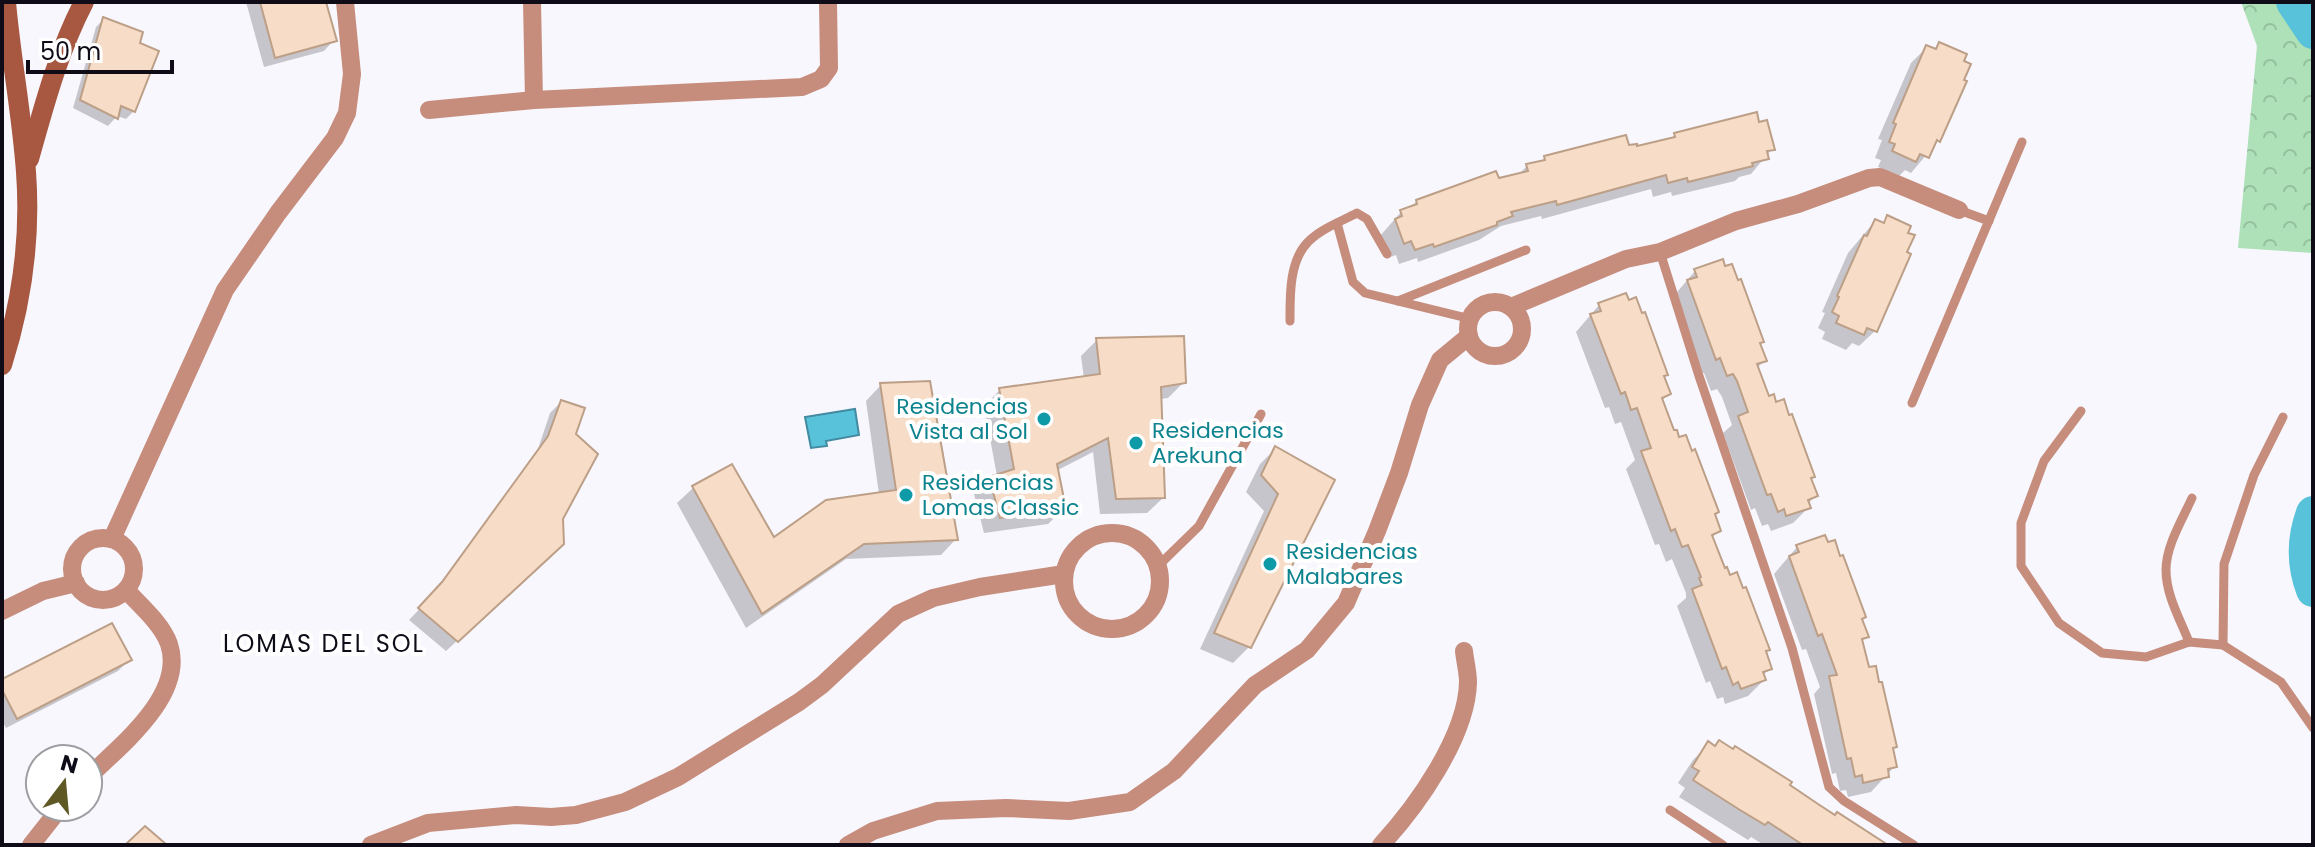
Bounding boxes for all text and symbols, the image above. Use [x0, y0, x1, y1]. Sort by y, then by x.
scale bar [28, 24, 172, 74]
text: 50 m [40, 35, 101, 68]
place label: Residencias Vista al Sol [896, 391, 1028, 447]
marker: Residencias Vista al Sol [1035, 410, 1053, 428]
place label: Residencias Arekuna [1152, 415, 1284, 471]
marker: Residencias Arekuna [1127, 434, 1145, 452]
place label: Residencias Lomas Classic [922, 467, 1079, 523]
marker: Residencias Lomas Classic [897, 486, 915, 504]
place label: Residencias Malabares [1286, 536, 1418, 592]
marker: Residencias Malabares [1261, 555, 1279, 573]
district label: LOMAS DEL SOL [223, 627, 425, 660]
north arrow [24, 743, 104, 823]
text: N [57, 747, 82, 781]

